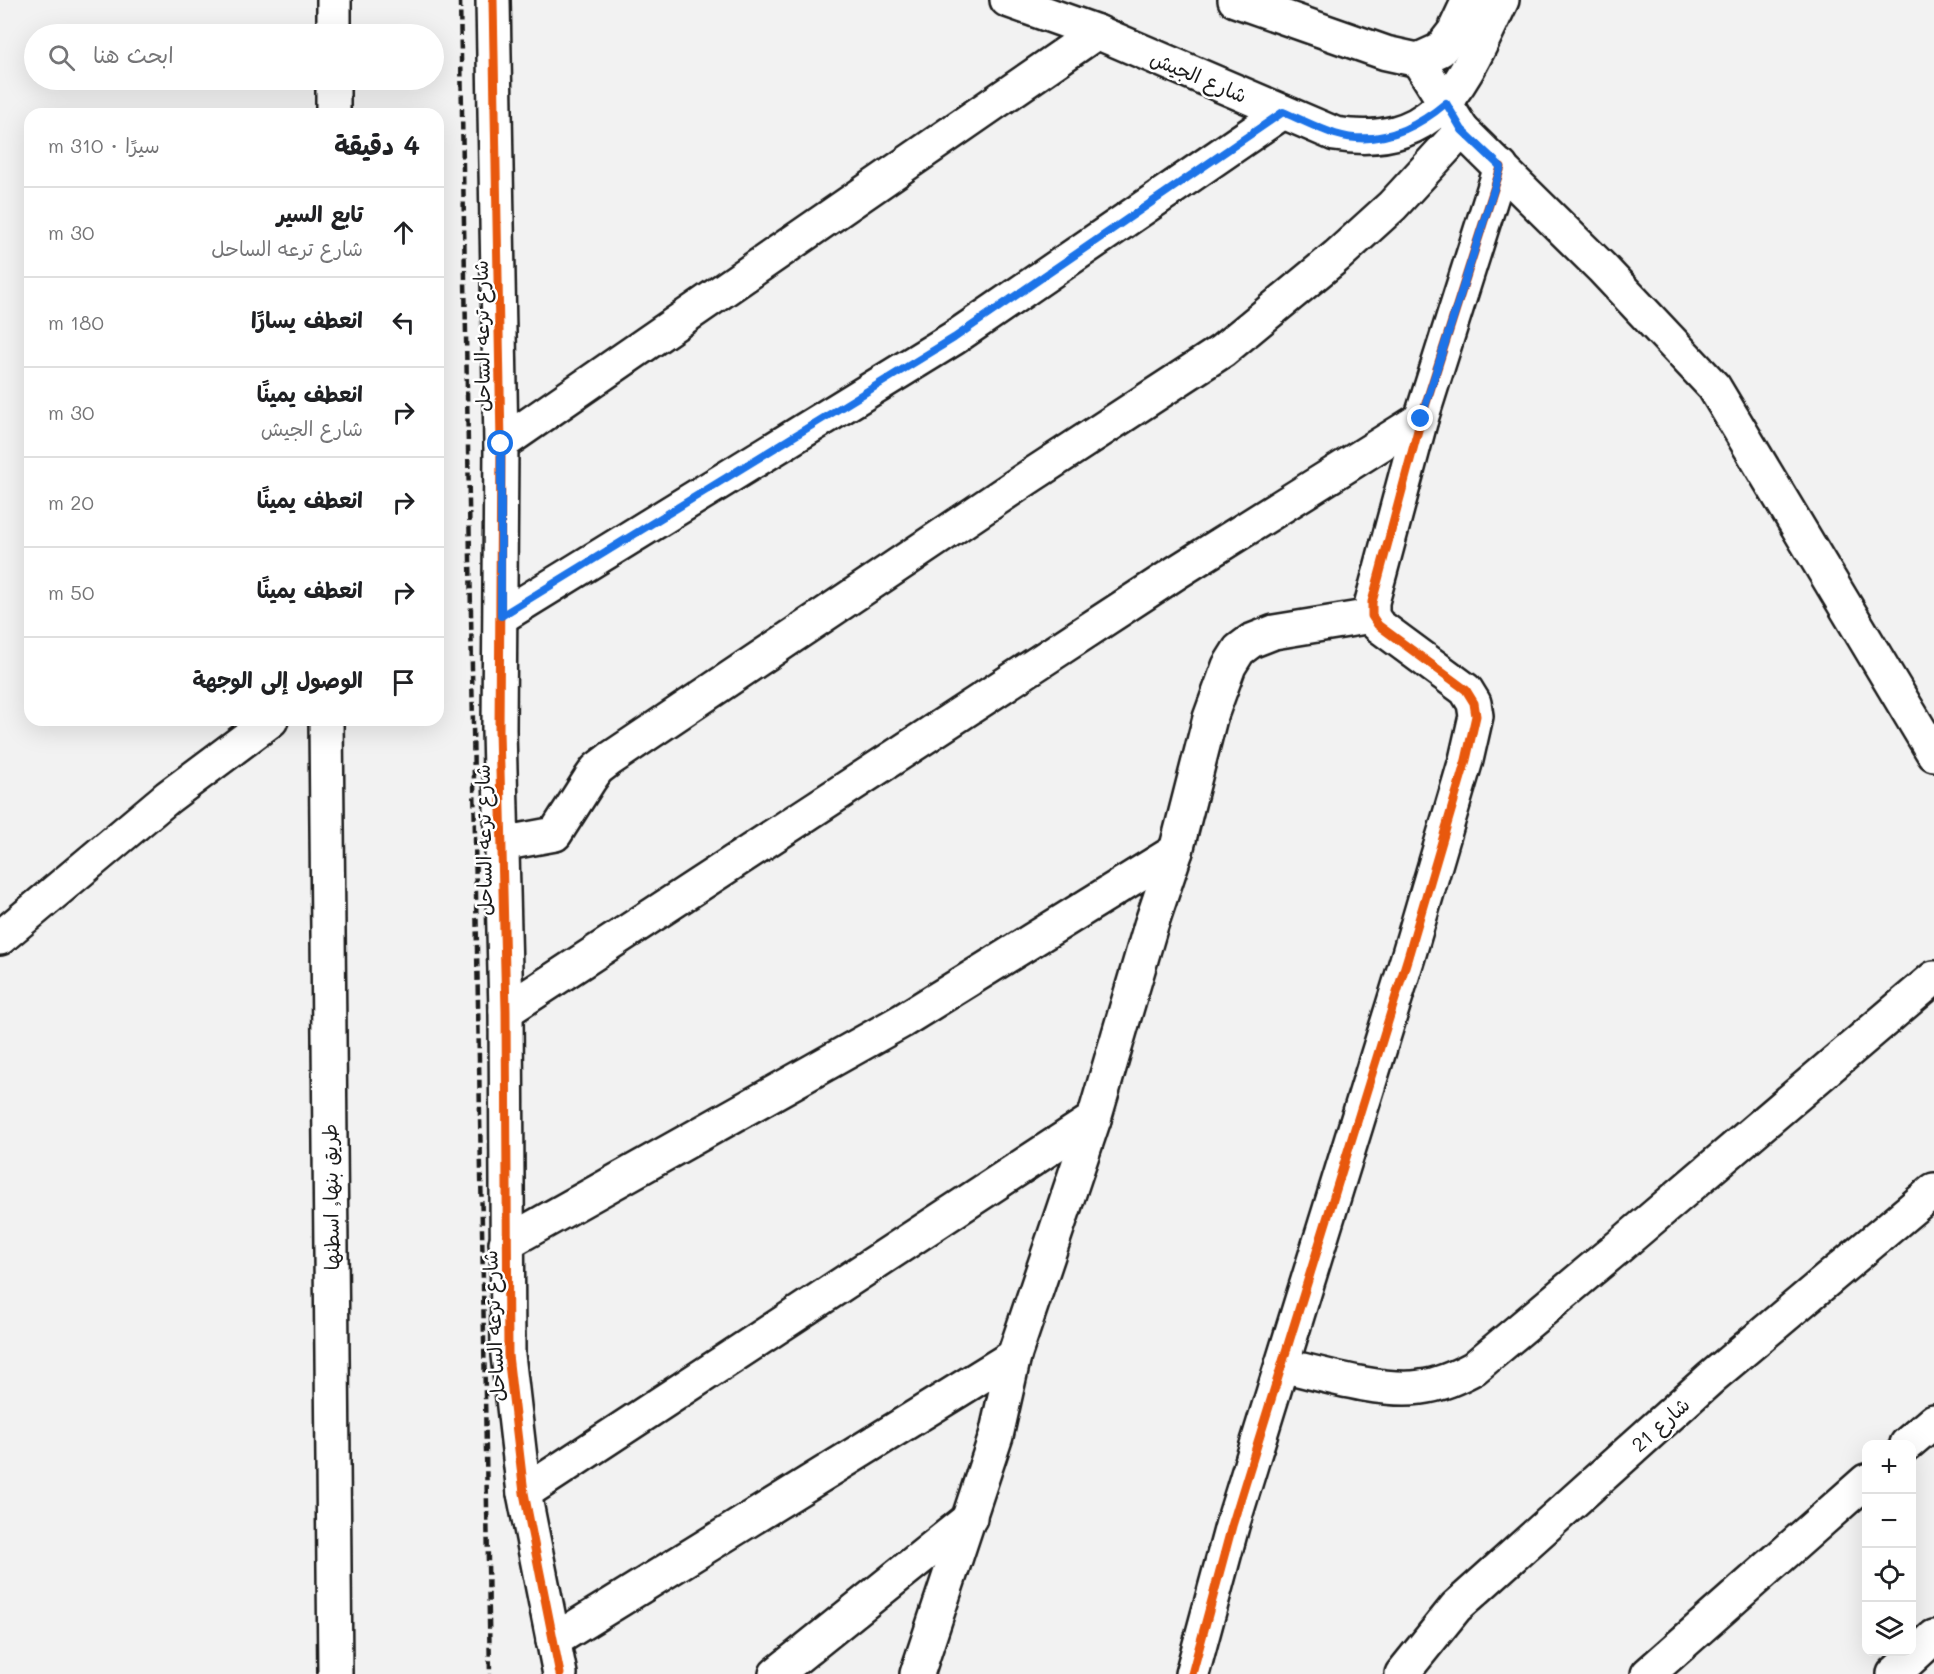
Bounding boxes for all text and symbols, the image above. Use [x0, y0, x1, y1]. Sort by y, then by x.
search box [24, 24, 444, 90]
text: ابحث هنا [93, 40, 174, 69]
icon: search [45, 41, 78, 74]
street label: شارع الجيش [1146, 44, 1251, 110]
text: 4 دقيقة [334, 128, 420, 162]
text: سيرًا · 310 m [48, 132, 160, 158]
text: تابع السير [277, 199, 363, 228]
icon: ahead [387, 216, 420, 249]
text: 30 m [48, 219, 94, 245]
text: شارع ترعه الساحل [211, 235, 363, 261]
street label: شارع ترعه الساحل [467, 260, 497, 412]
text: انعطف يسارًا [251, 305, 363, 334]
icon: left [387, 306, 420, 339]
text: 180 m [48, 309, 104, 335]
text: انعطف يمينًا [257, 379, 363, 408]
icon: right [387, 396, 420, 429]
text: 30 m [48, 399, 94, 425]
route end [1407, 405, 1433, 431]
text: شارع الجيش [261, 415, 363, 441]
route start [487, 430, 513, 456]
text: انعطف يمينًا [257, 485, 363, 514]
icon: right [387, 486, 420, 519]
text: 20 m [48, 489, 94, 515]
text: انعطف يمينًا [257, 575, 363, 604]
icon: right [387, 576, 420, 609]
text: 50 m [48, 579, 94, 605]
text: الوصول إلى الوجهة [192, 665, 363, 694]
icon: arrive [387, 666, 420, 699]
street label: شارع ترعه الساحل [469, 764, 499, 916]
street label: طريق بنها, اسطنها [316, 1123, 344, 1271]
street label: شارع ترعه الساحل [476, 1249, 512, 1402]
street label: شارع 21 [1625, 1391, 1696, 1458]
map controls [1862, 1440, 1916, 1656]
button: + [1862, 1440, 1916, 1494]
button: − [1862, 1494, 1916, 1548]
button: locate [1862, 1548, 1916, 1602]
button: layers [1862, 1602, 1916, 1656]

